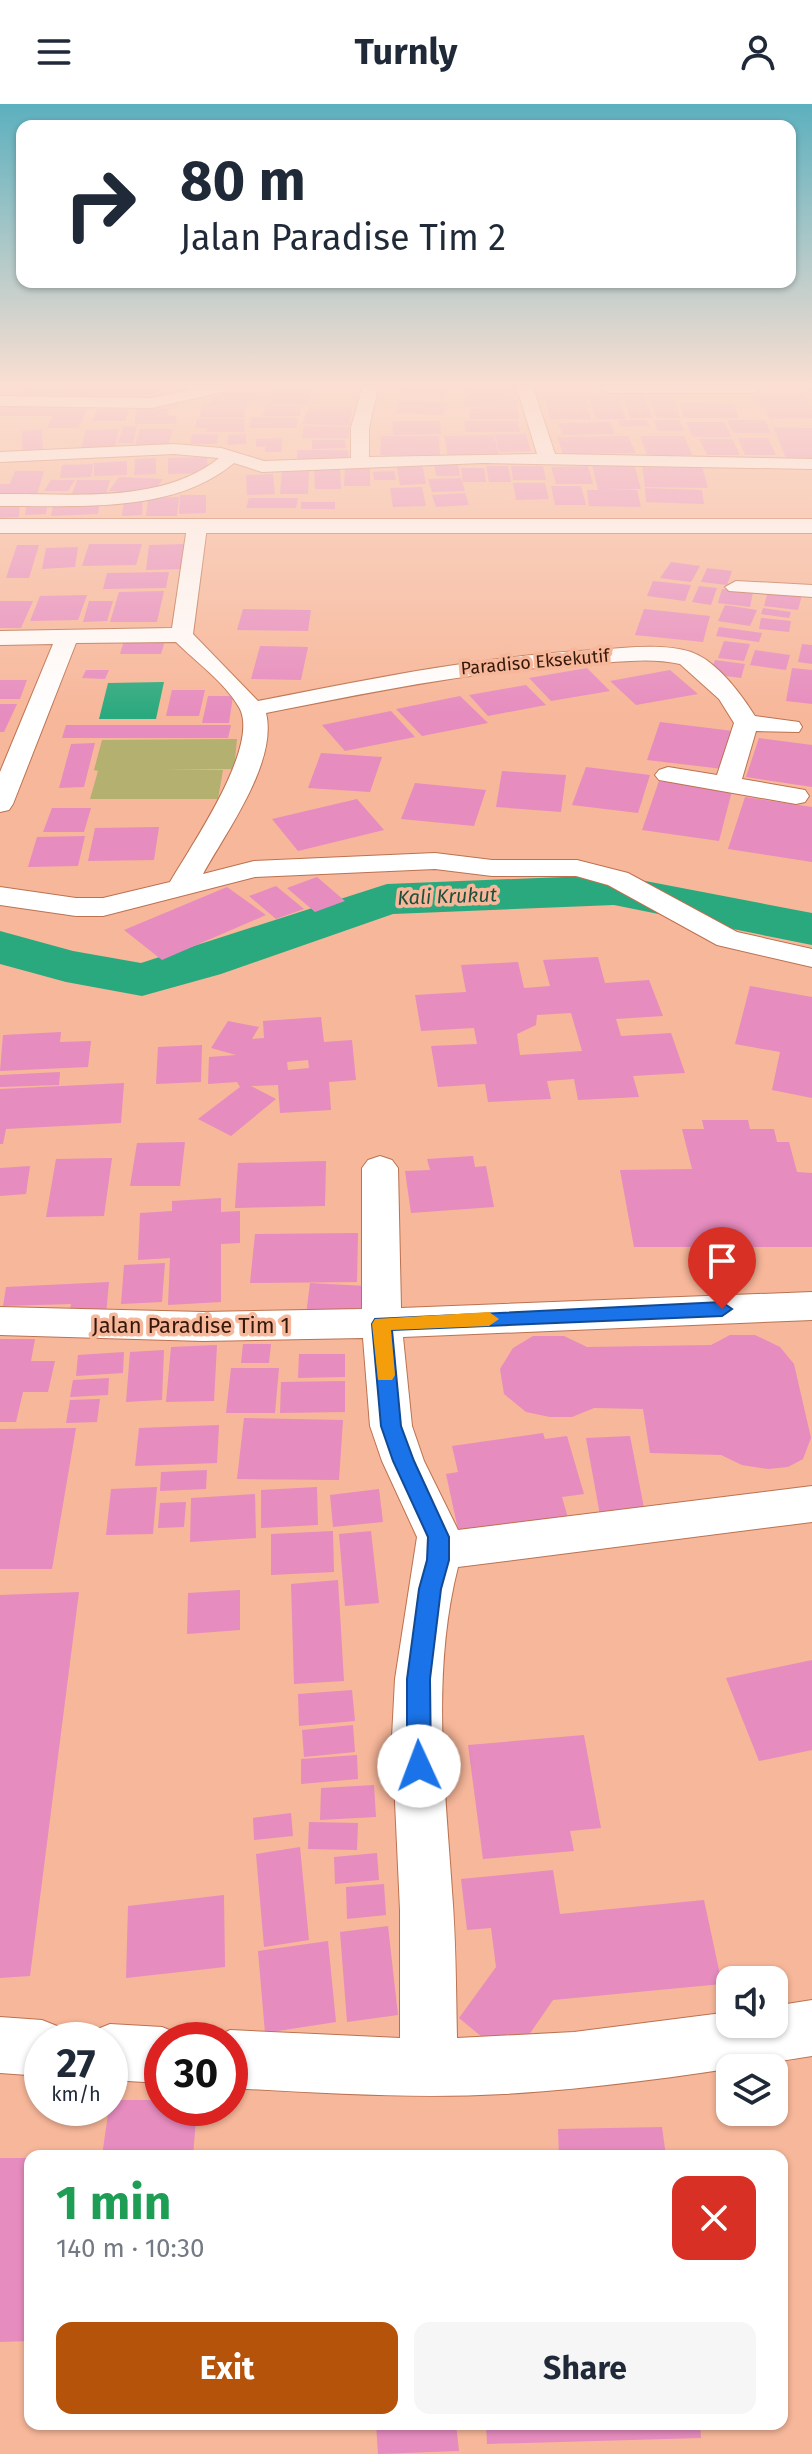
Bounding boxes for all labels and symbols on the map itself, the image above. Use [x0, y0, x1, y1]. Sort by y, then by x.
street label: Paradiso Eksekutif [460, 644, 612, 679]
water label: Kali Krukut [397, 882, 498, 910]
pin [688, 1227, 756, 1309]
street label: Jalan Paradise Tim 1 [92, 1312, 290, 1339]
position arrow [377, 1724, 461, 1808]
speed limit sign: 30 [144, 2022, 248, 2126]

